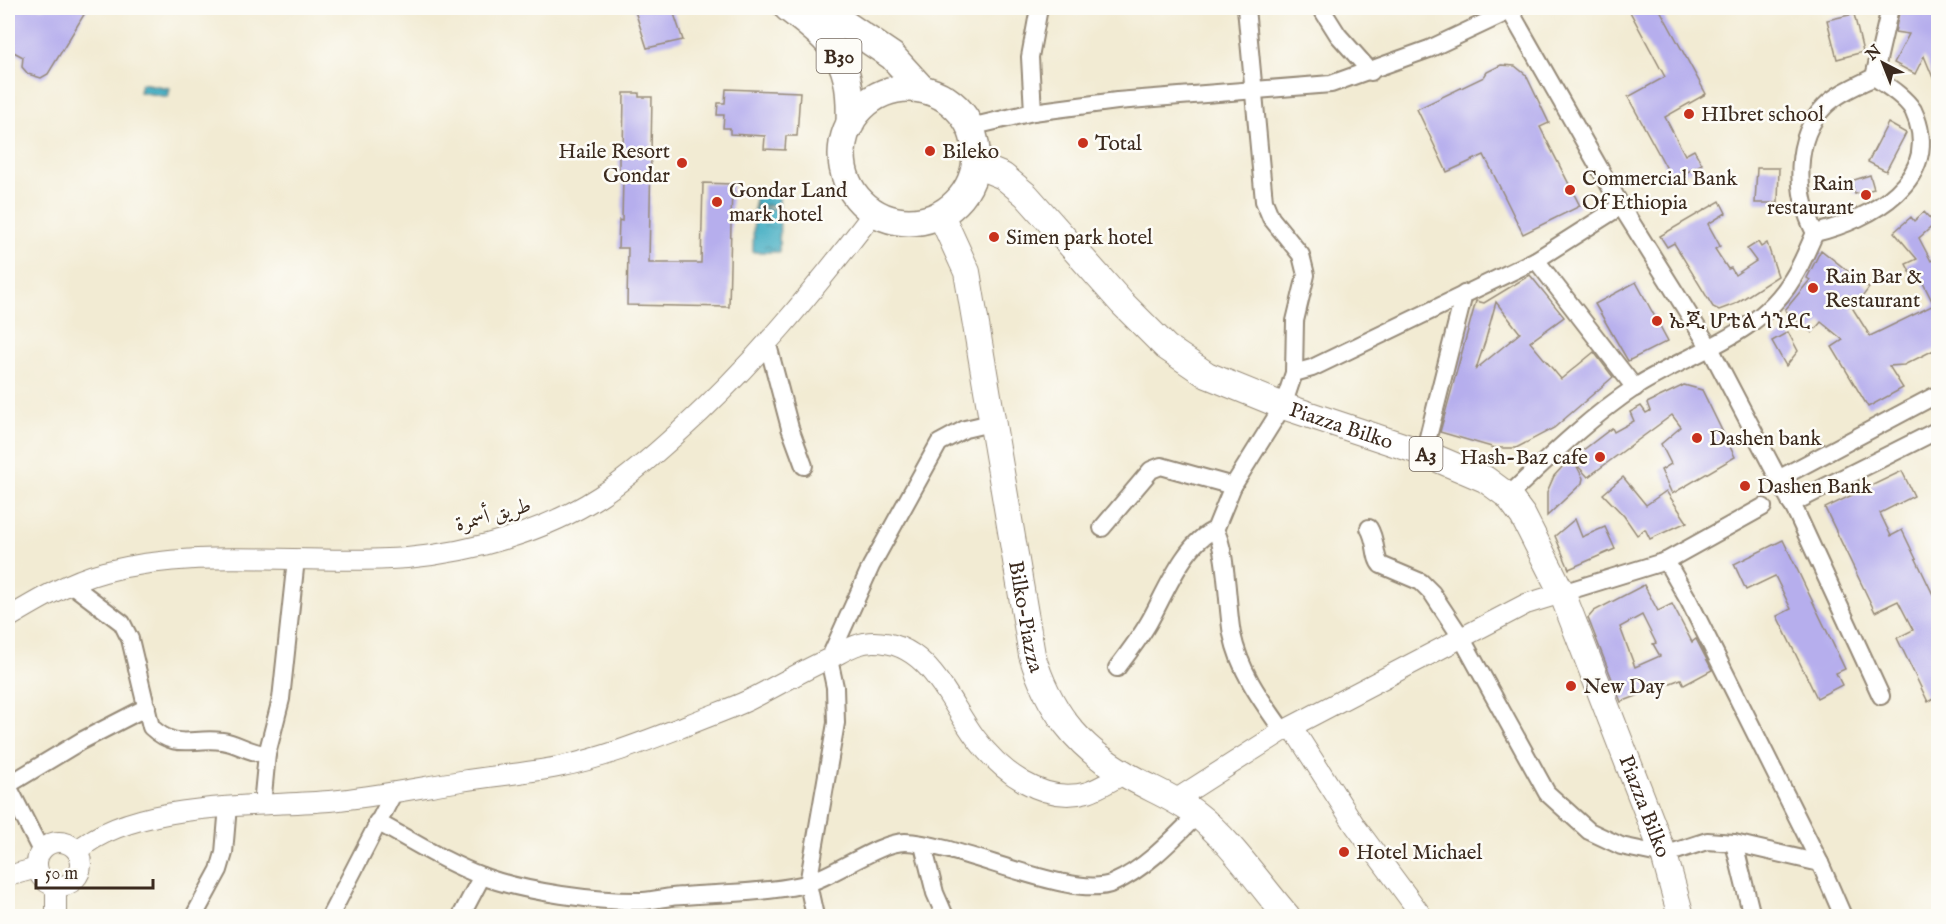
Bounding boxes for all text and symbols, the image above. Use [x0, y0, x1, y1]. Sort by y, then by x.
north arrow [1853, 33, 1913, 93]
road number: B30 [816, 39, 862, 73]
text: N [1862, 41, 1886, 66]
place label: HIbret school [1701, 102, 1824, 129]
marker: HIbret school [1682, 107, 1696, 121]
place label: Total [1095, 131, 1142, 158]
marker: Total [1076, 136, 1090, 150]
place label: Haile Resort Gondar [558, 139, 670, 190]
place label: Bileko [942, 139, 999, 166]
marker: Bileko [923, 144, 937, 158]
marker: Haile Resort Gondar [675, 156, 689, 170]
place label: Commercial Bank Of Ethiopia [1582, 166, 1738, 217]
place label: Rain restaurant [1767, 171, 1854, 222]
place label: Gondar Land mark hotel [729, 178, 848, 229]
marker: Commercial Bank Of Ethiopia [1563, 183, 1577, 197]
marker: Rain restaurant [1859, 188, 1873, 202]
marker: Gondar Land mark hotel [710, 195, 724, 209]
place label: Simen park hotel [1006, 225, 1153, 252]
marker: Simen park hotel [987, 230, 1001, 244]
place label: Rain Bar & Restaurant [1825, 264, 1923, 315]
marker: Rain Bar & Restaurant [1806, 281, 1820, 295]
place label: ኤጂ ሆቴል ጎንደር [1669, 309, 1811, 336]
marker: ኤጂ ሆቴል ጎንደር [1650, 314, 1664, 328]
street label: Piazza Bilko [1286, 397, 1396, 457]
place label: Dashen bank [1709, 426, 1822, 453]
marker: Dashen bank [1690, 431, 1704, 445]
road number: A3 [1410, 437, 1442, 471]
place label: Hash-Baz cafe [1460, 445, 1588, 472]
marker: Hash-Baz cafe [1593, 450, 1607, 464]
place label: Dashen Bank [1757, 474, 1873, 501]
marker: Dashen Bank [1738, 479, 1752, 493]
street label: طريق أسمرة [452, 489, 534, 539]
street label: Bilko-Piazza [1001, 559, 1049, 677]
place label: New Day [1583, 674, 1665, 701]
marker: New Day [1564, 679, 1578, 693]
street label: Piazza Bilko [1611, 752, 1676, 862]
place label: Hotel Michael [1356, 840, 1482, 867]
marker: Hotel Michael [1337, 845, 1351, 859]
scale bar [36, 852, 153, 890]
text: 50 m [45, 863, 78, 886]

